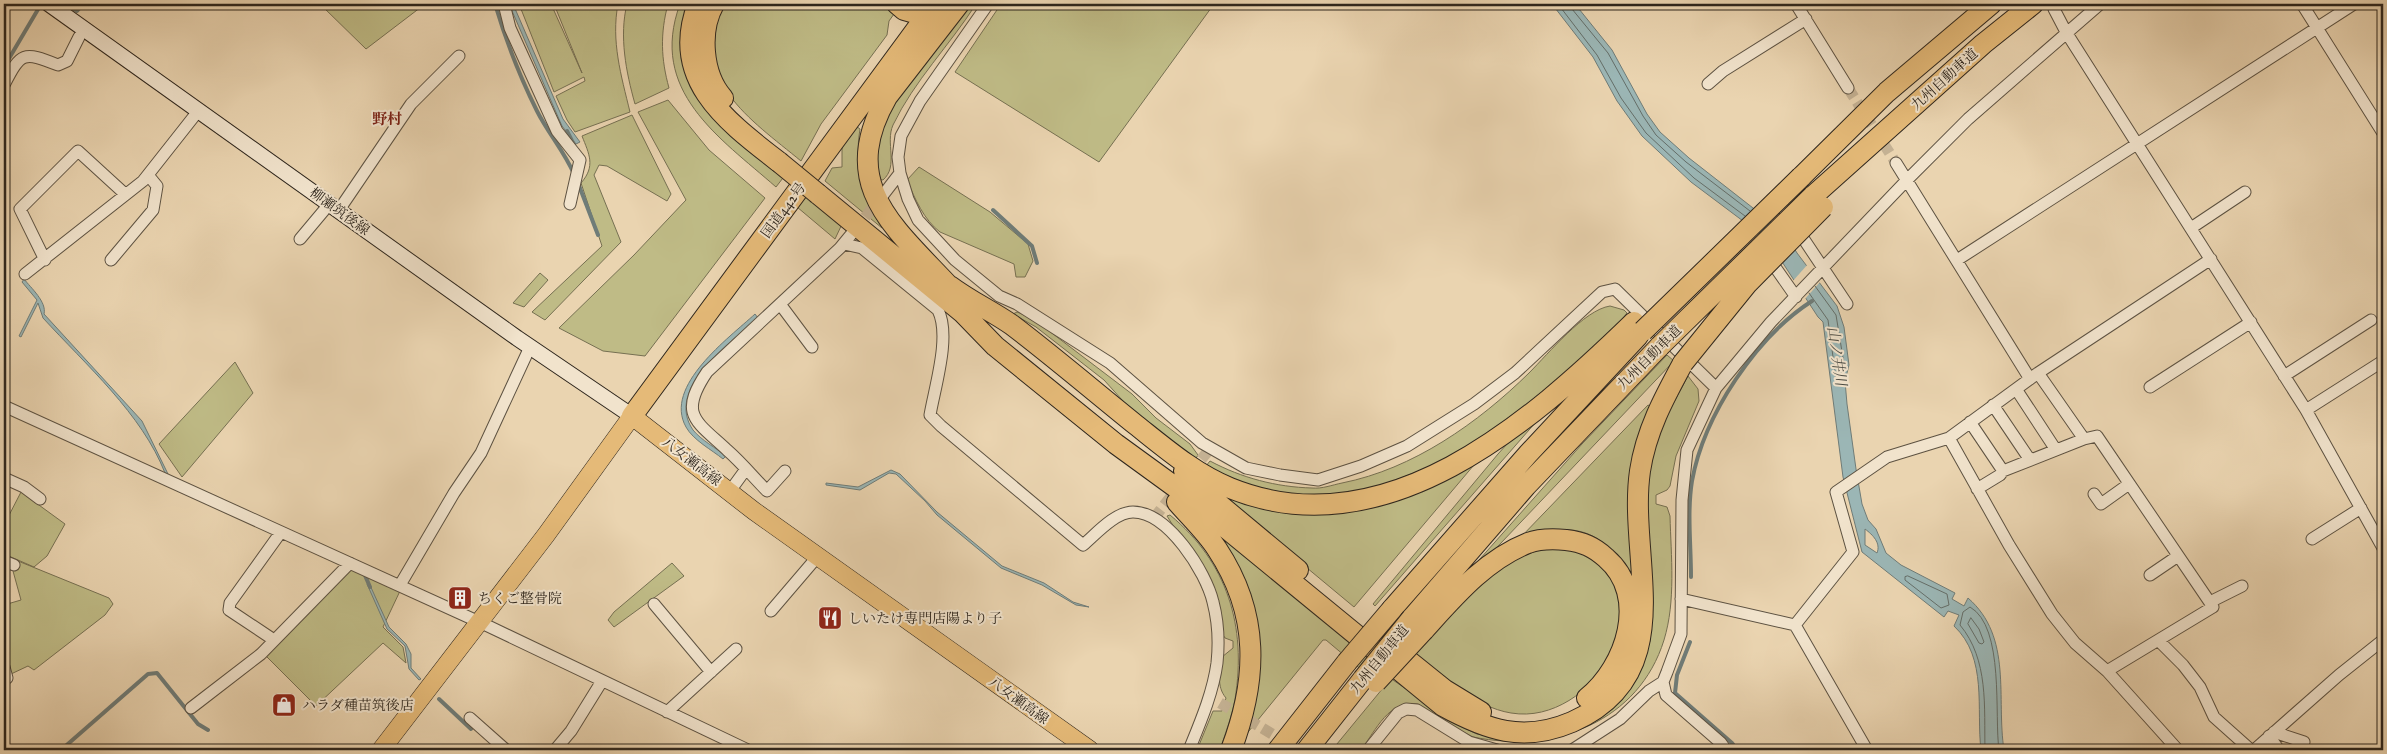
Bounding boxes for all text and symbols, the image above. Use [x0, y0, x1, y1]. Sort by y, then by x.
street label: 九州自動車道 [1907, 45, 1981, 114]
district label: 野村 [372, 110, 402, 128]
street label: 国道442号 [758, 179, 809, 241]
street label: 柳瀬筑後線 [306, 184, 373, 239]
street label: 九州自動車道 [1614, 322, 1685, 393]
water label: 山ノ井川 [1824, 325, 1850, 389]
street label: 八女瀬高線 [659, 433, 725, 490]
building icon: ちくご整骨院 [447, 585, 473, 611]
place label: ちくご整骨院 [478, 590, 562, 607]
restaurant icon: しいたけ専門店陽より子 [817, 605, 843, 631]
place label: しいたけ専門店陽より子 [848, 610, 1002, 627]
street label: 九州自動車道 [1346, 621, 1412, 697]
street label: 八女瀬高線 [985, 673, 1052, 728]
shop icon: ハラダ種苗筑後店 [271, 692, 297, 718]
place label: ハラダ種苗筑後店 [302, 697, 414, 714]

